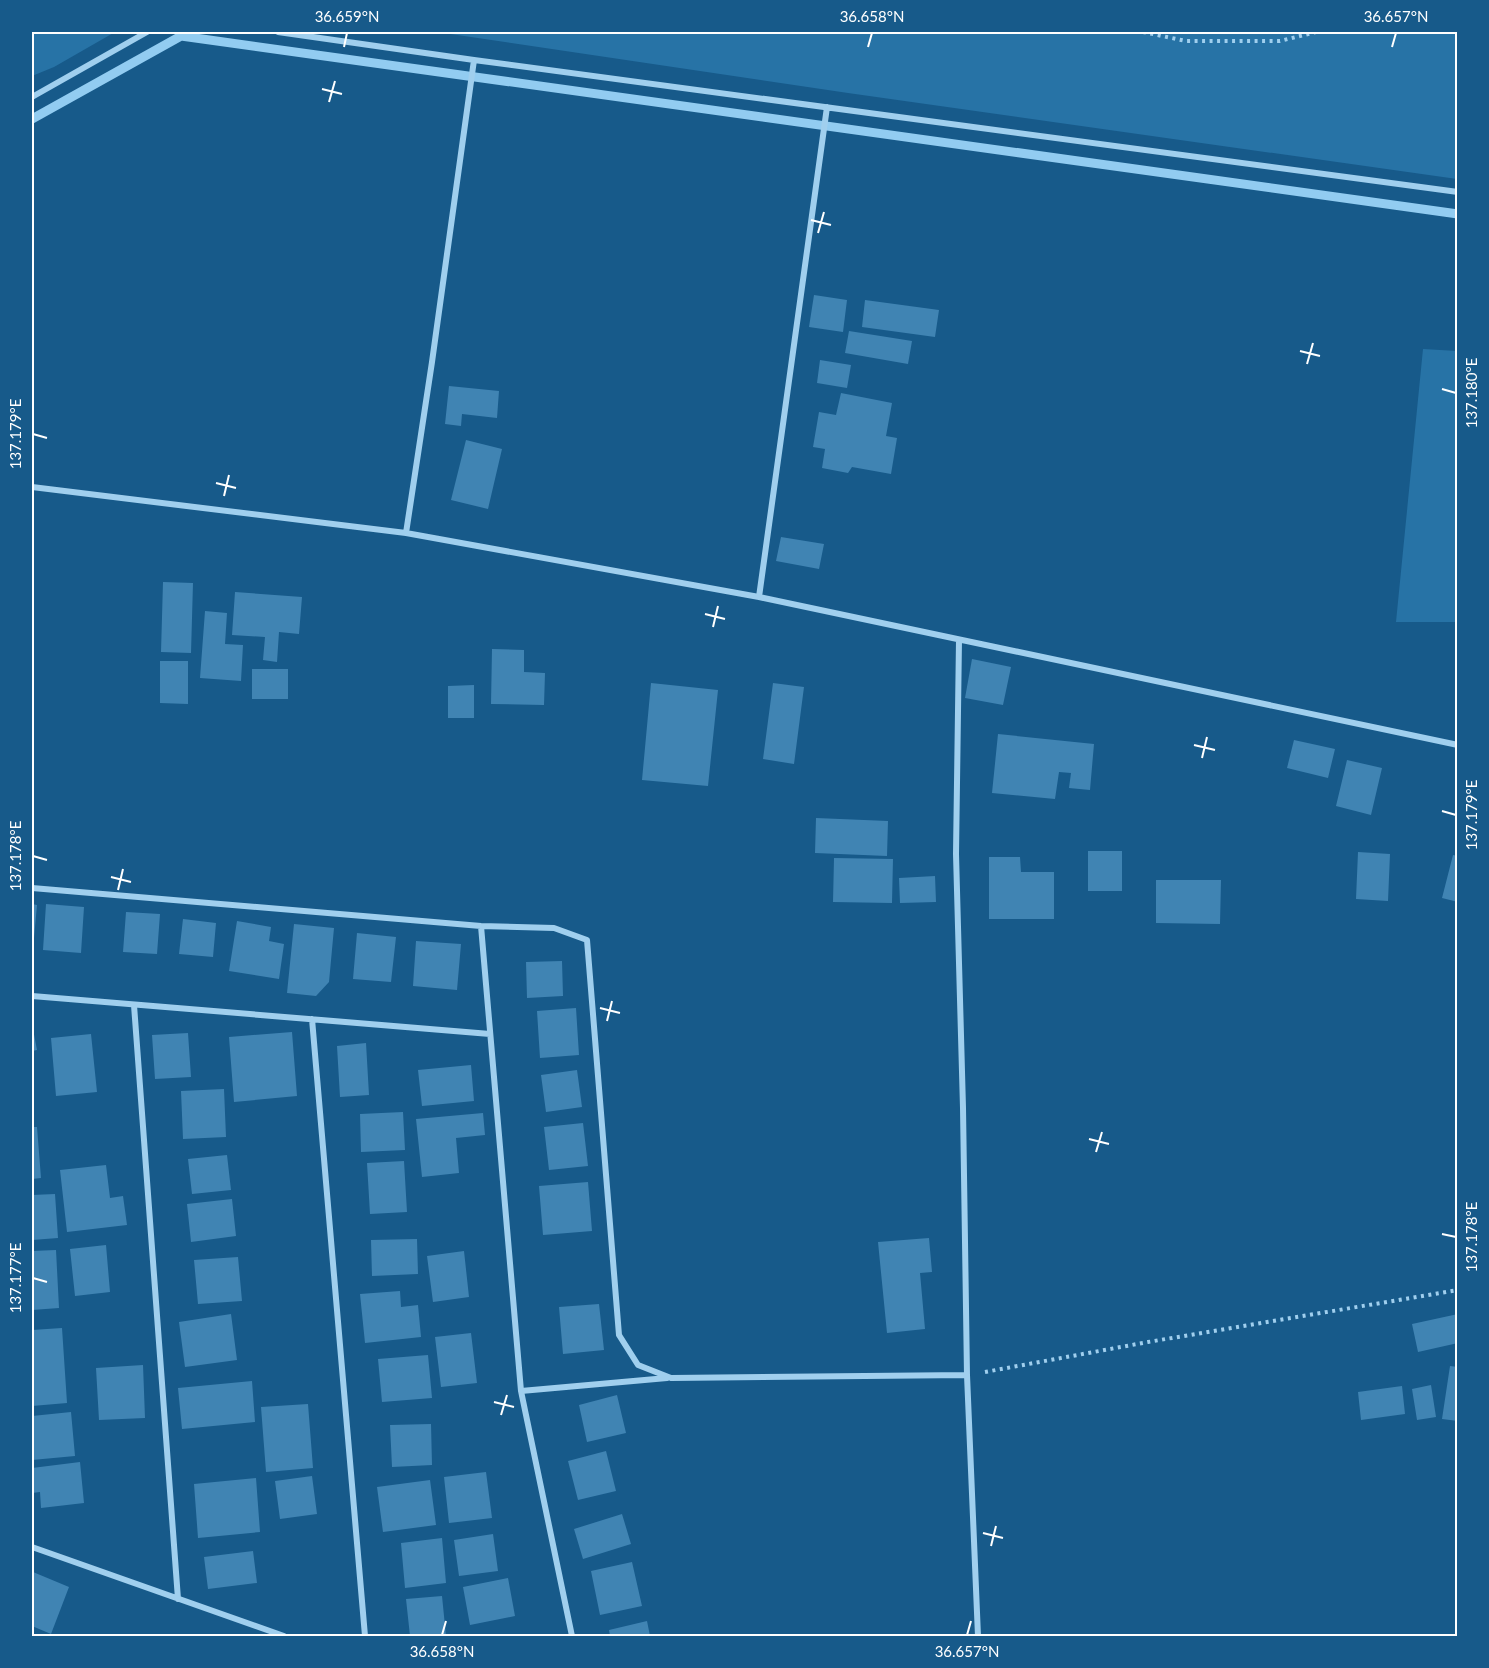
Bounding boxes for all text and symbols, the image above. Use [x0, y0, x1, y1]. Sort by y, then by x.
text: 36.659°N [315, 7, 379, 25]
text: 36.658°N [840, 7, 904, 25]
text: 36.657°N [1364, 7, 1428, 25]
text: 137.180°E [1462, 358, 1480, 428]
text: 137.179°E [6, 399, 24, 469]
text: 137.179°E [1462, 780, 1480, 850]
text: 137.178°E [6, 821, 24, 891]
text: 137.178°E [1462, 1202, 1480, 1272]
text: 137.177°E [6, 1243, 24, 1313]
text: 36.658°N [410, 1642, 474, 1660]
text: 36.657°N [935, 1642, 999, 1660]

